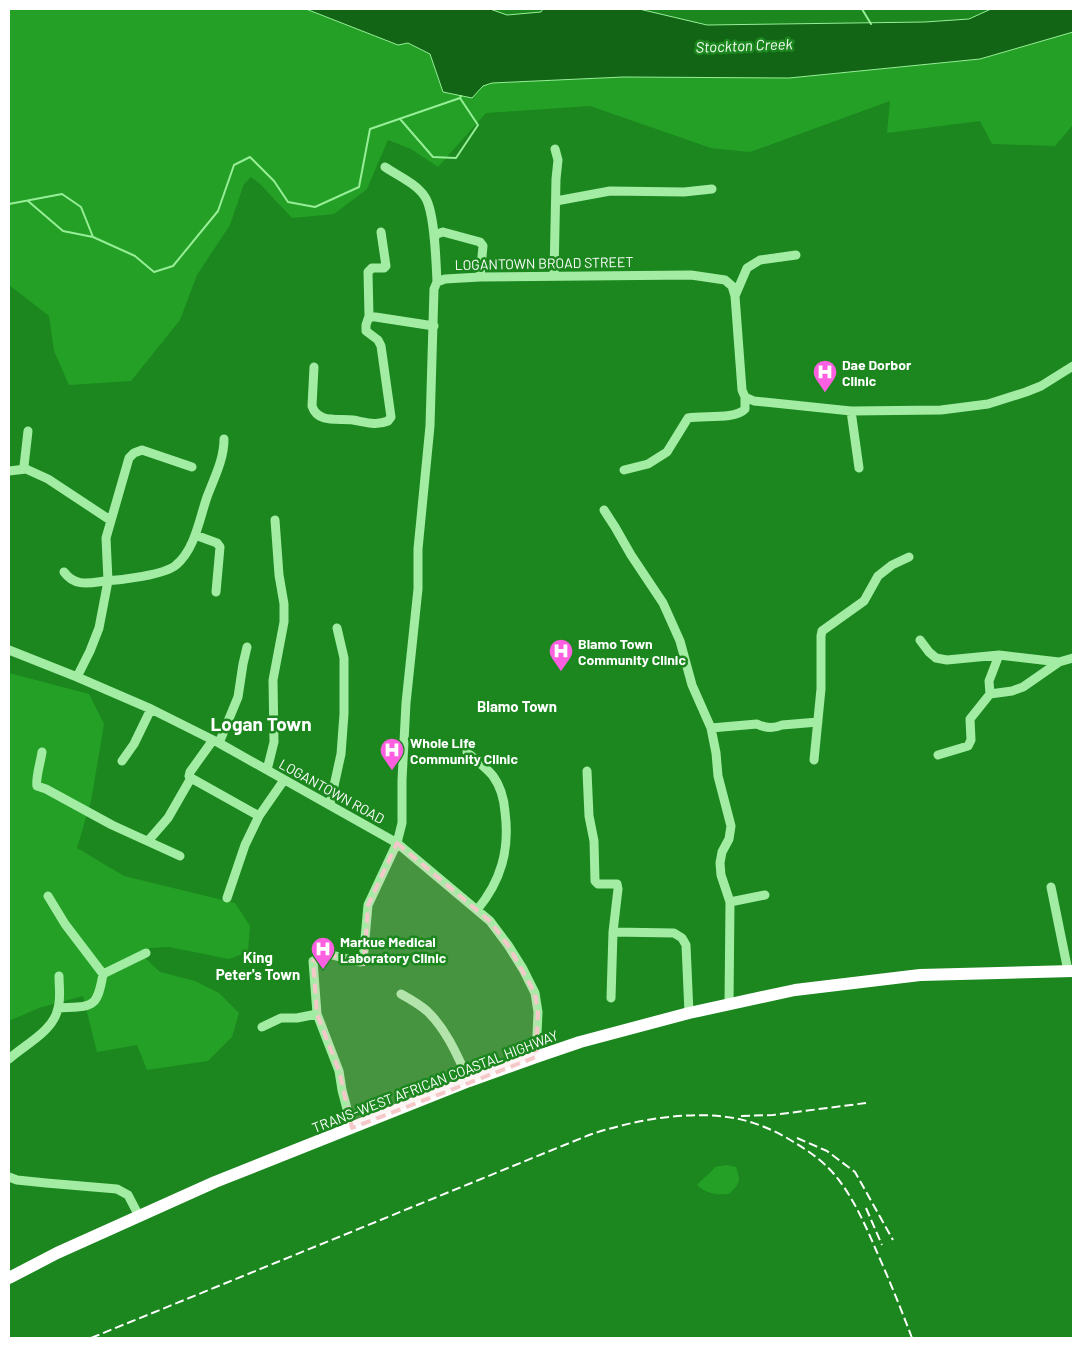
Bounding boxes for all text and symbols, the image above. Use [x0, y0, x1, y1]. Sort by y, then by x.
water label: Stockton Creek [695, 34, 793, 56]
street label: LOGANTOWN BROAD STREET [454, 253, 634, 273]
place label: Dae Dorbor Clinic [842, 356, 912, 389]
hospital icon: Dae Dorbor Clinic [812, 359, 838, 393]
place label: Blamo Town Community Clinic [578, 635, 686, 668]
hospital icon: Blamo Town Community Clinic [548, 638, 574, 672]
district label: Blamo Town [477, 697, 557, 715]
district label: Logan Town [210, 712, 312, 735]
place label: Whole Life Community Clinic [410, 734, 518, 767]
hospital icon: Whole Life Community Clinic [379, 737, 405, 771]
street label: LOGANTOWN ROAD [276, 755, 388, 827]
place label: Markue Medical Laboratory Clinic [340, 933, 447, 966]
hospital icon: Markue Medical Laboratory Clinic [310, 936, 336, 970]
district label: King Peter's Town [216, 948, 300, 983]
street label: TRANS-WEST AFRICAN COASTAL HIGHWAY [310, 1026, 561, 1136]

